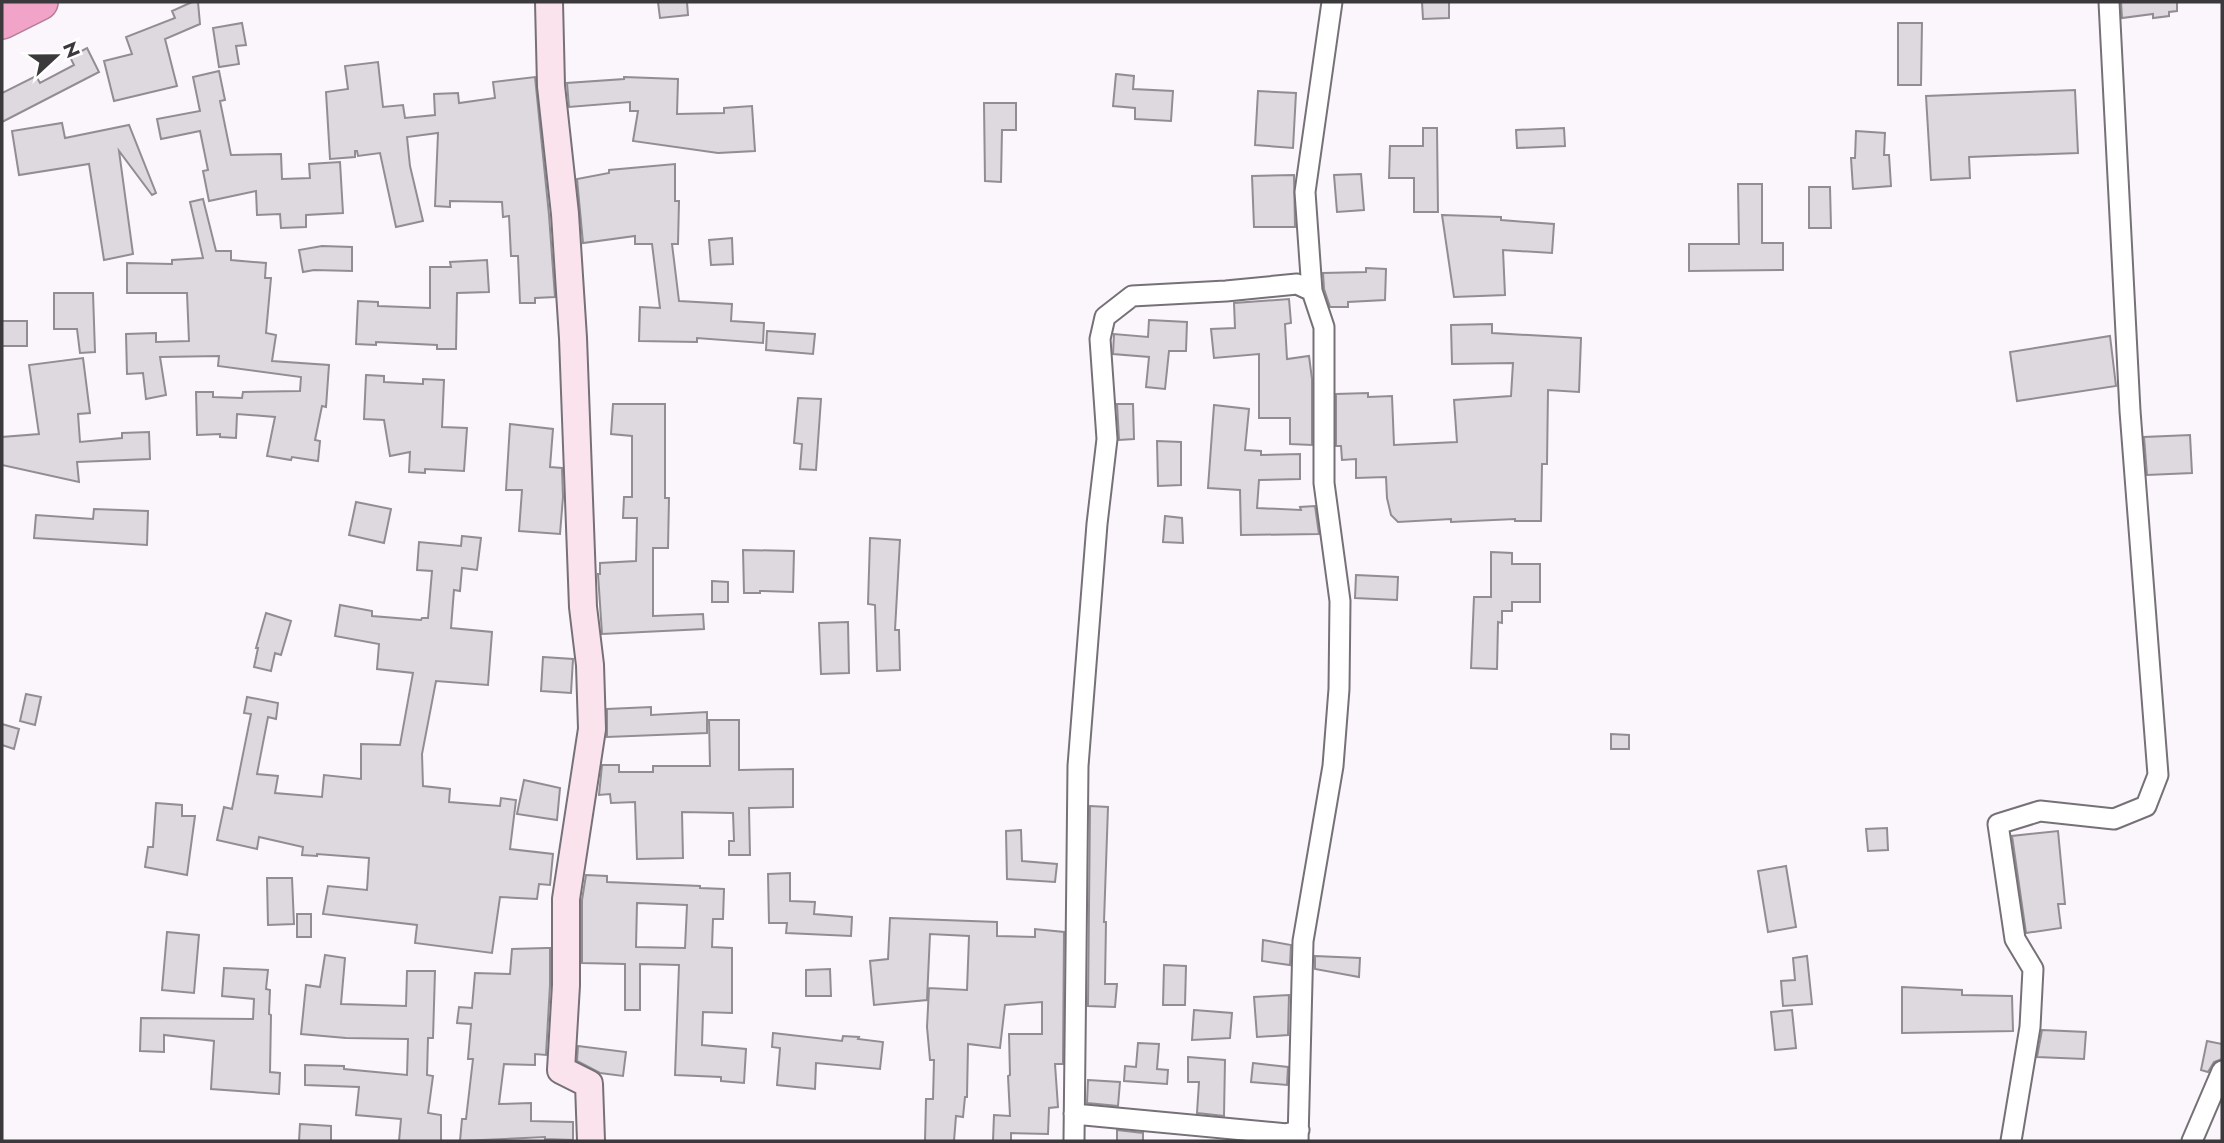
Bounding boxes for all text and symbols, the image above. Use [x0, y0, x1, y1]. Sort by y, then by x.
north arrow [21, 21, 91, 91]
text: N [56, 38, 87, 62]

